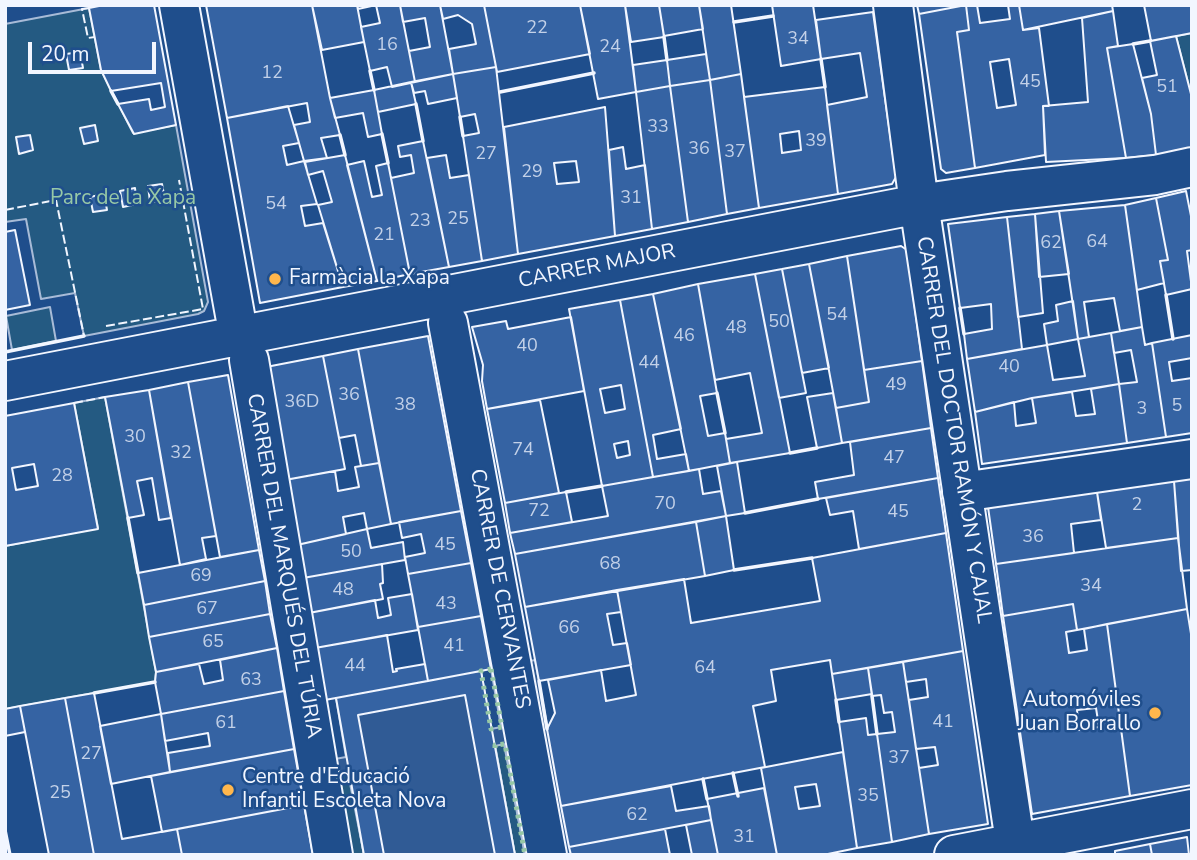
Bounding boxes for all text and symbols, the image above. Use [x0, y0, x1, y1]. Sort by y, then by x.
house number: 22 [526, 18, 548, 40]
scale bar [32, 28, 159, 72]
house number: 34 [787, 29, 809, 51]
house number: 16 [376, 35, 398, 57]
house number: 24 [599, 37, 621, 59]
text: 20 m [41, 40, 90, 68]
house number: 12 [261, 63, 283, 85]
house number: 45 [1019, 72, 1041, 94]
house number: 51 [1156, 77, 1178, 99]
house number: 33 [647, 117, 669, 139]
house number: 39 [805, 131, 827, 153]
house number: 36 [688, 139, 710, 161]
house number: 37 [724, 142, 746, 164]
house number: 27 [475, 144, 497, 166]
house number: 29 [521, 162, 543, 184]
park label: Parc de la Xapa [50, 186, 196, 212]
house number: 31 [620, 188, 642, 210]
house number: 54 [265, 194, 287, 216]
house number: 25 [447, 209, 469, 231]
house number: 23 [409, 211, 431, 233]
house number: 21 [373, 225, 395, 247]
house number: 64 [1086, 232, 1108, 254]
house number: 62 [1040, 233, 1062, 255]
street label: CARRER DEL DOCTOR RAMÓN Y CAJAL [910, 235, 996, 625]
street label: CARRER MAJOR [516, 239, 678, 295]
place label: Farmàcia la Xapa [289, 266, 450, 292]
marker: Farmàcia la Xapa [267, 271, 283, 287]
house number: 54 [826, 305, 848, 327]
house number: 50 [768, 312, 790, 334]
house number: 48 [725, 318, 747, 340]
house number: 46 [673, 326, 695, 348]
house number: 40 [516, 336, 538, 358]
house number: 44 [638, 353, 660, 375]
house number: 40 [998, 357, 1020, 379]
house number: 49 [885, 375, 907, 397]
house number: 36 [338, 385, 360, 407]
street label: CARRER DEL MARQUÉS DEL TÚRIA [240, 392, 326, 740]
house number: 36D [285, 392, 319, 414]
house number: 38 [394, 395, 416, 417]
house number: 5 [1172, 396, 1182, 418]
house number: 3 [1137, 399, 1147, 421]
house number: 30 [124, 427, 146, 449]
house number: 74 [512, 440, 534, 462]
house number: 32 [170, 443, 192, 465]
house number: 47 [883, 448, 905, 470]
house number: 28 [51, 466, 73, 488]
street label: CARRER DE CERVANTES [463, 467, 535, 711]
house number: 70 [654, 494, 676, 516]
house number: 2 [1132, 495, 1142, 517]
house number: 72 [528, 501, 550, 523]
house number: 45 [887, 502, 909, 524]
house number: 36 [1022, 527, 1044, 549]
house number: 45 [434, 535, 456, 557]
house number: 50 [340, 542, 362, 564]
house number: 68 [599, 554, 621, 576]
house number: 69 [190, 566, 212, 588]
house number: 34 [1080, 576, 1102, 598]
house number: 48 [332, 580, 354, 602]
house number: 43 [435, 594, 457, 616]
house number: 67 [196, 599, 218, 621]
house number: 66 [558, 618, 580, 640]
house number: 65 [202, 632, 224, 654]
house number: 41 [443, 636, 465, 658]
house number: 44 [344, 656, 366, 678]
house number: 64 [694, 658, 716, 680]
house number: 63 [240, 670, 262, 692]
place label: Automóviles Juan Borrallo [1018, 688, 1141, 738]
marker: Automóviles Juan Borrallo [1147, 705, 1163, 721]
house number: 41 [932, 712, 954, 734]
house number: 61 [215, 713, 237, 735]
house number: 27 [80, 744, 102, 766]
house number: 37 [888, 748, 910, 770]
place label: Centre d'Educació Infantil Escoleta Nova [242, 765, 446, 815]
marker: Centre d'Educació Infantil Escoleta Nova [220, 782, 236, 798]
house number: 25 [49, 783, 71, 805]
house number: 35 [857, 786, 879, 808]
house number: 62 [626, 805, 648, 827]
house number: 31 [733, 827, 755, 849]

